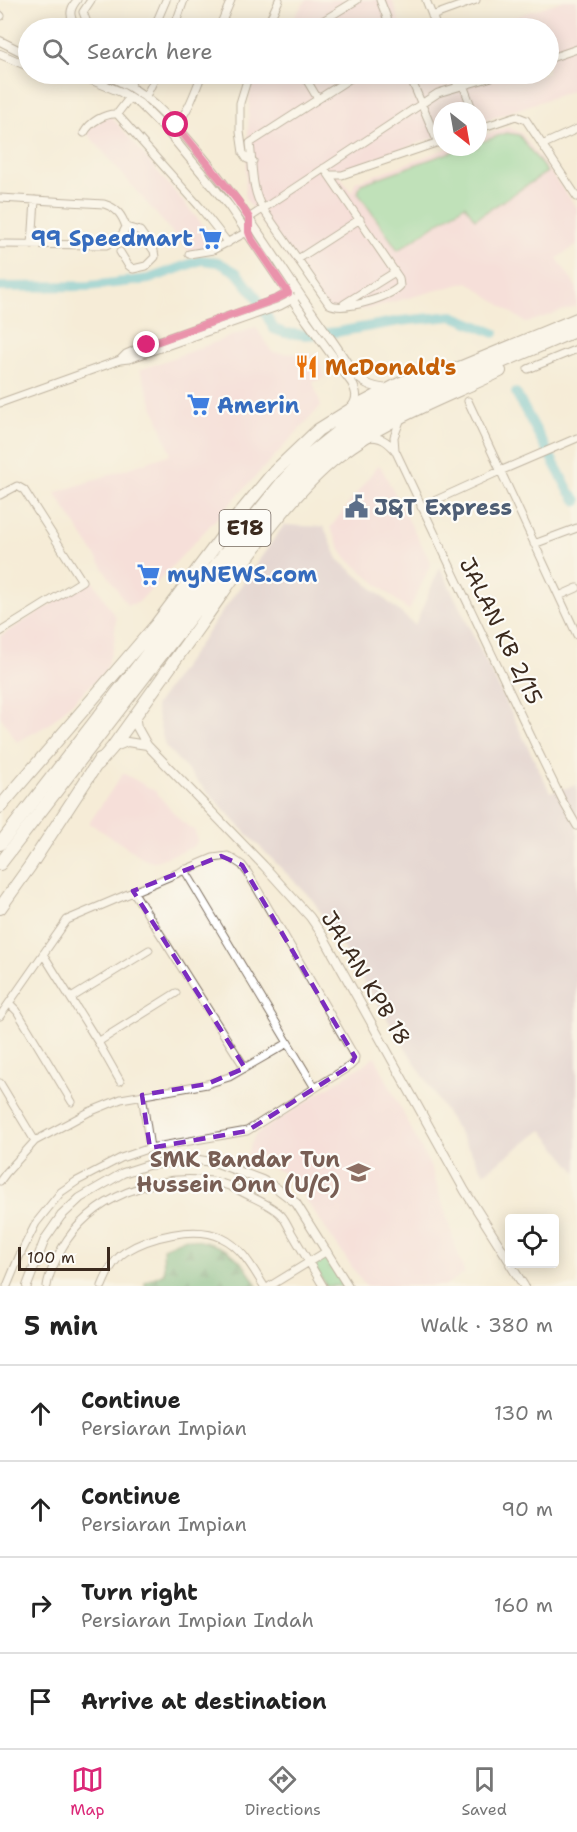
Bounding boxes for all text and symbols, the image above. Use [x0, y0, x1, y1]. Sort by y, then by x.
search box [18, 18, 559, 84]
icon: search [39, 35, 72, 68]
text: Search here [87, 37, 213, 66]
north arrow [433, 102, 487, 156]
route start [162, 111, 188, 137]
place label: 99 Speedmart [31, 224, 193, 253]
supermarket icon: 99 Speedmart [198, 225, 224, 251]
route end [133, 331, 159, 357]
place label: McDonald's [325, 353, 456, 382]
restaurant icon: McDonald's [294, 354, 320, 380]
place label: Amerin [217, 391, 300, 420]
supermarket icon: Amerin [186, 392, 212, 418]
place label: J&T Express [374, 493, 512, 522]
public building icon: J&T Express [343, 494, 369, 520]
road number: E18 [220, 510, 270, 546]
street label: JALAN KB 2/15 [453, 553, 549, 709]
place label: myNEWS.com [167, 560, 317, 589]
supermarket icon: myNEWS.com [136, 561, 162, 587]
street label: JALAN KPB 18 [314, 905, 418, 1051]
place label: SMK Bandar Tun Hussein Onn (U/C) [137, 1145, 340, 1199]
school or university icon: SMK Bandar Tun Hussein Onn (U/C) [345, 1159, 371, 1185]
map controls [505, 1214, 559, 1268]
button: locate [505, 1214, 559, 1268]
scale bar [18, 1244, 110, 1272]
text: 100 m [27, 1247, 75, 1268]
text: 5 min [24, 1308, 98, 1343]
text: Walk · 380 m [420, 1312, 553, 1338]
text: Continue [81, 1386, 181, 1415]
icon: ahead [24, 1397, 57, 1430]
text: 130 m [494, 1400, 553, 1426]
text: Persiaran Impian [81, 1415, 247, 1441]
text: Continue [81, 1482, 181, 1511]
icon: ahead [24, 1493, 57, 1526]
text: 90 m [501, 1496, 553, 1522]
text: Persiaran Impian [81, 1511, 247, 1537]
text: Turn right [81, 1578, 198, 1607]
icon: right [24, 1589, 57, 1622]
text: 160 m [494, 1592, 553, 1618]
text: Persiaran Impian Indah [81, 1607, 314, 1633]
icon: arrive [24, 1685, 57, 1718]
text: Arrive at destination [81, 1687, 327, 1716]
tab: Map [70, 1763, 104, 1820]
tab: Directions [245, 1763, 321, 1820]
tab: Saved [461, 1763, 507, 1820]

